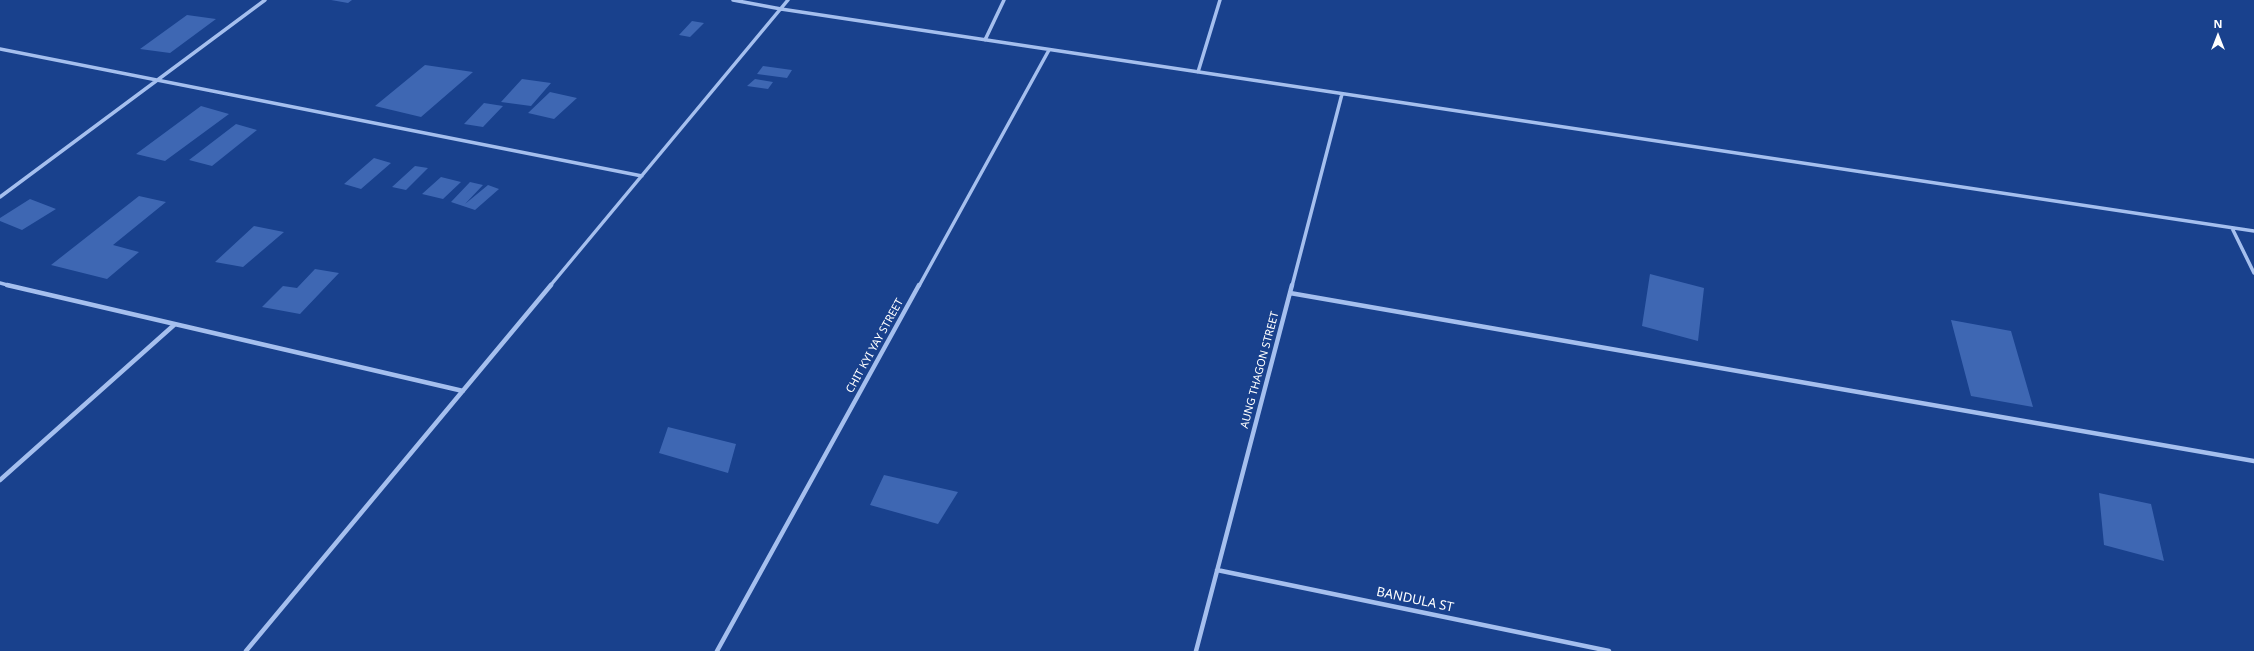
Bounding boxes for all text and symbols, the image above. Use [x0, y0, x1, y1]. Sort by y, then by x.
north arrow [2198, 16, 2238, 56]
text: N [2214, 16, 2222, 31]
street label: CHIT KYI YAY STREET [844, 297, 906, 395]
street label: AUNG THAGON STREET [1238, 310, 1282, 430]
street label: BANDULA ST [1375, 584, 1455, 616]

